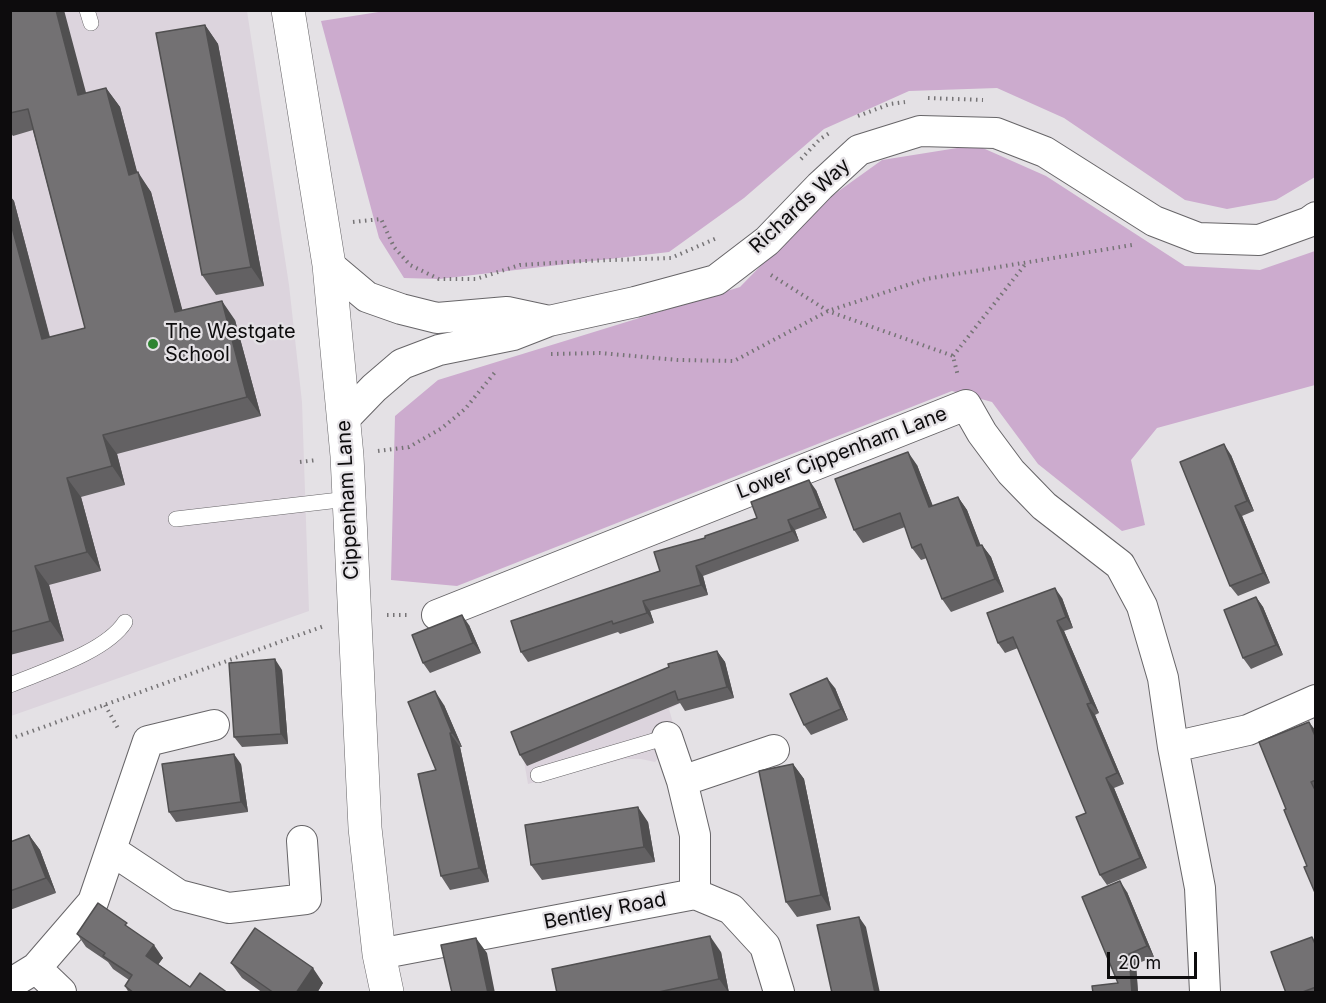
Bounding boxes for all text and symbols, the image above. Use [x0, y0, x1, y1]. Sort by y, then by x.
street label: Richards Way [745, 153, 855, 259]
place label: The Westgate School [165, 320, 296, 367]
marker: The Westgate School [146, 337, 160, 351]
street label: Lower Cippenham Lane [733, 402, 951, 504]
street label: Cippenham Lane [332, 420, 364, 580]
street label: Bentley Road [542, 887, 668, 935]
scale bar [1110, 940, 1200, 978]
text: 20 m [1118, 952, 1161, 973]

